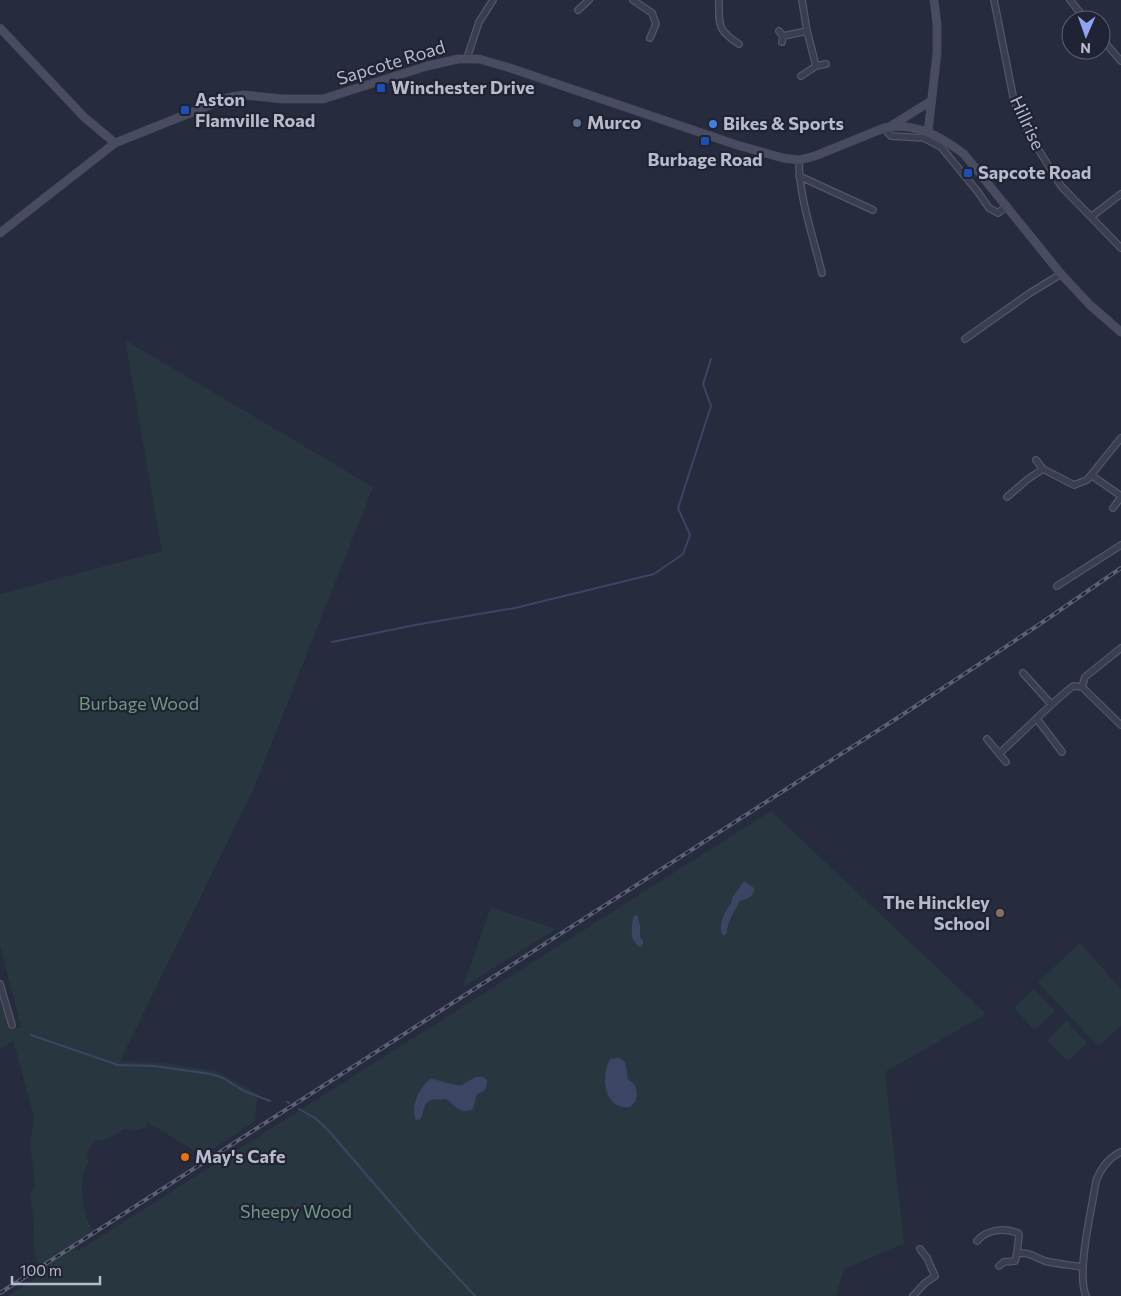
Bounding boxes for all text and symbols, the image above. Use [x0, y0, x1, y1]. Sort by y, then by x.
north arrow [1061, 10, 1111, 60]
street label: Sapcote Road [334, 35, 448, 89]
text: N [1080, 40, 1091, 57]
place label: Winchester Drive [391, 76, 535, 98]
marker: Winchester Drive [375, 82, 387, 94]
place label: Aston Flamville Road [195, 88, 315, 131]
street label: Hillrise [1006, 92, 1050, 153]
marker: Aston Flamville Road [179, 104, 191, 116]
place label: Murco [587, 111, 641, 133]
place label: Bikes & Sports [723, 112, 844, 134]
marker: Murco [571, 117, 583, 129]
marker: Bikes & Sports [707, 118, 719, 130]
marker: Burbage Road [699, 135, 711, 147]
place label: Burbage Road [648, 148, 762, 170]
place label: Sapcote Road [978, 161, 1091, 183]
marker: Sapcote Road [962, 167, 974, 179]
park label: Burbage Wood [79, 692, 199, 714]
place label: The Hinckley School [883, 891, 990, 934]
marker: The Hinckley School [994, 907, 1006, 919]
place label: May's Cafe [195, 1145, 286, 1167]
marker: May's Cafe [179, 1151, 191, 1163]
park label: Sheepy Wood [240, 1200, 352, 1222]
scale bar [12, 1254, 100, 1286]
text: 100 m [20, 1261, 62, 1279]

